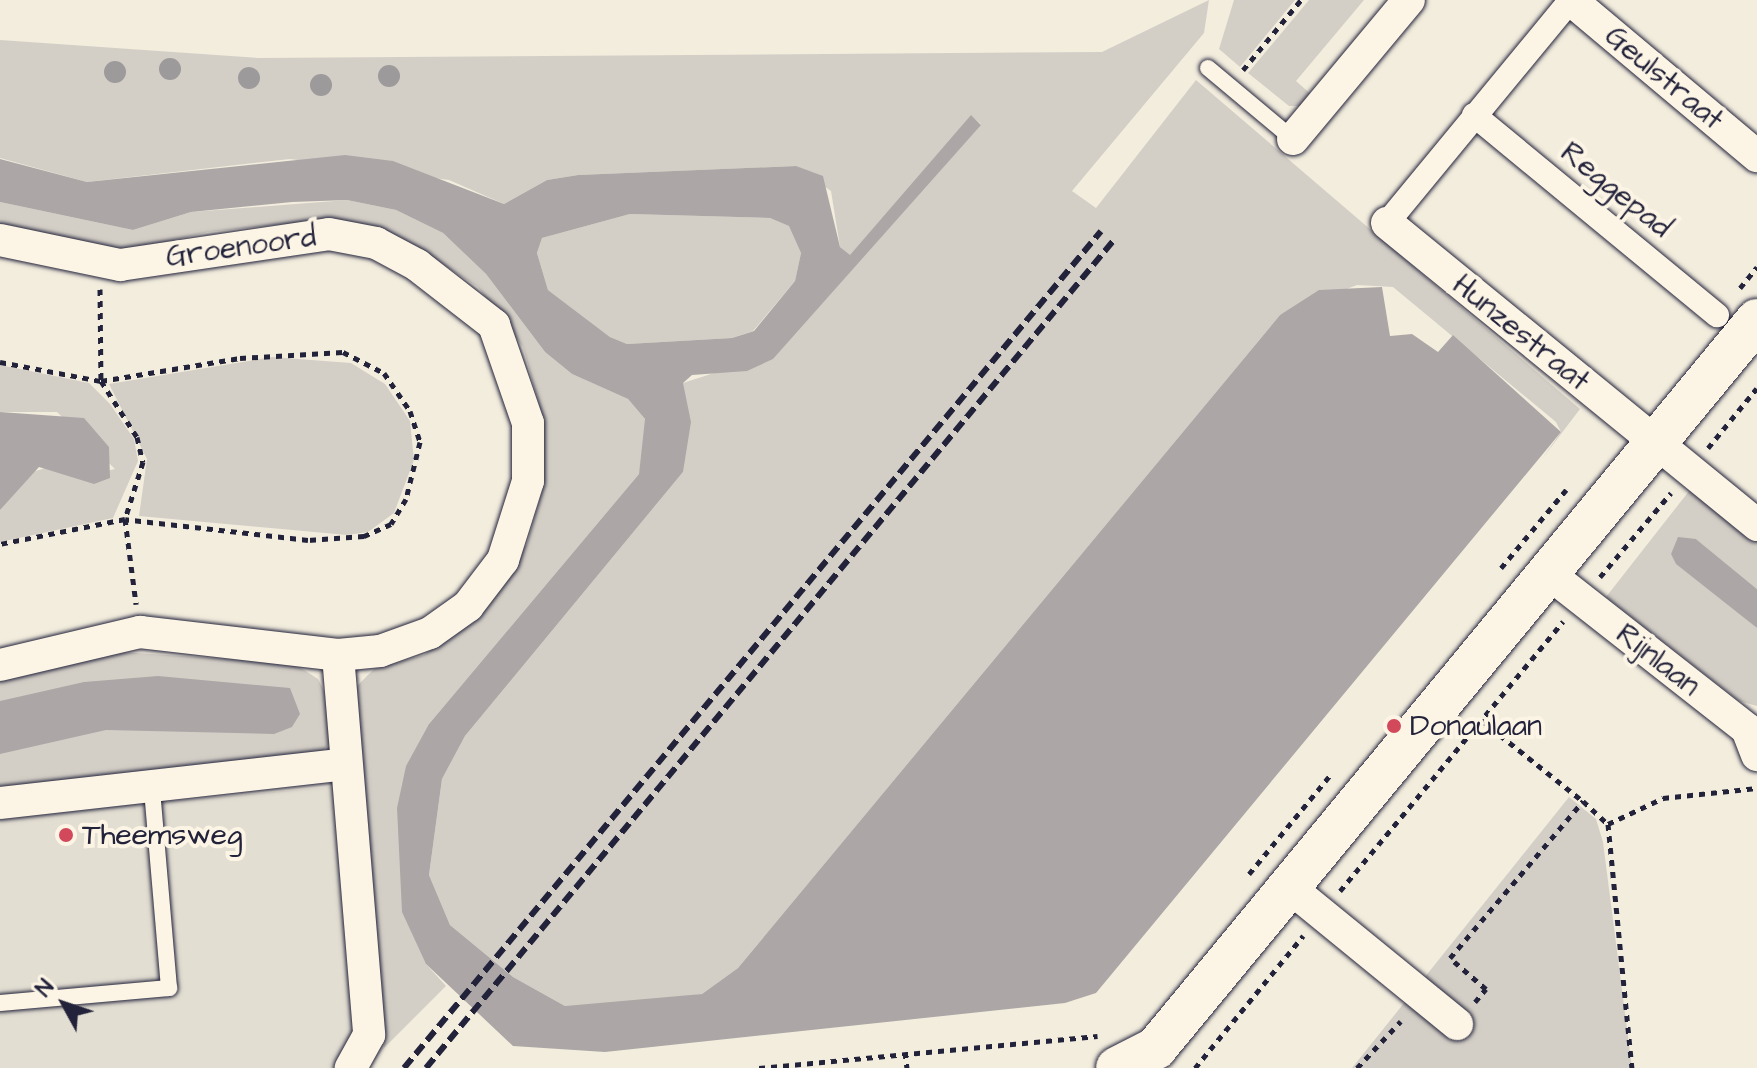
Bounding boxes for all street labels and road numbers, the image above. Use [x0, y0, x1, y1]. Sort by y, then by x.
street label: Geulstraat [1598, 18, 1730, 138]
street label: Reggepad [1553, 134, 1679, 246]
street label: Groenoord [164, 219, 318, 275]
street label: Hunzestraat [1445, 267, 1597, 399]
street label: Rijnlaan [1609, 616, 1707, 704]

